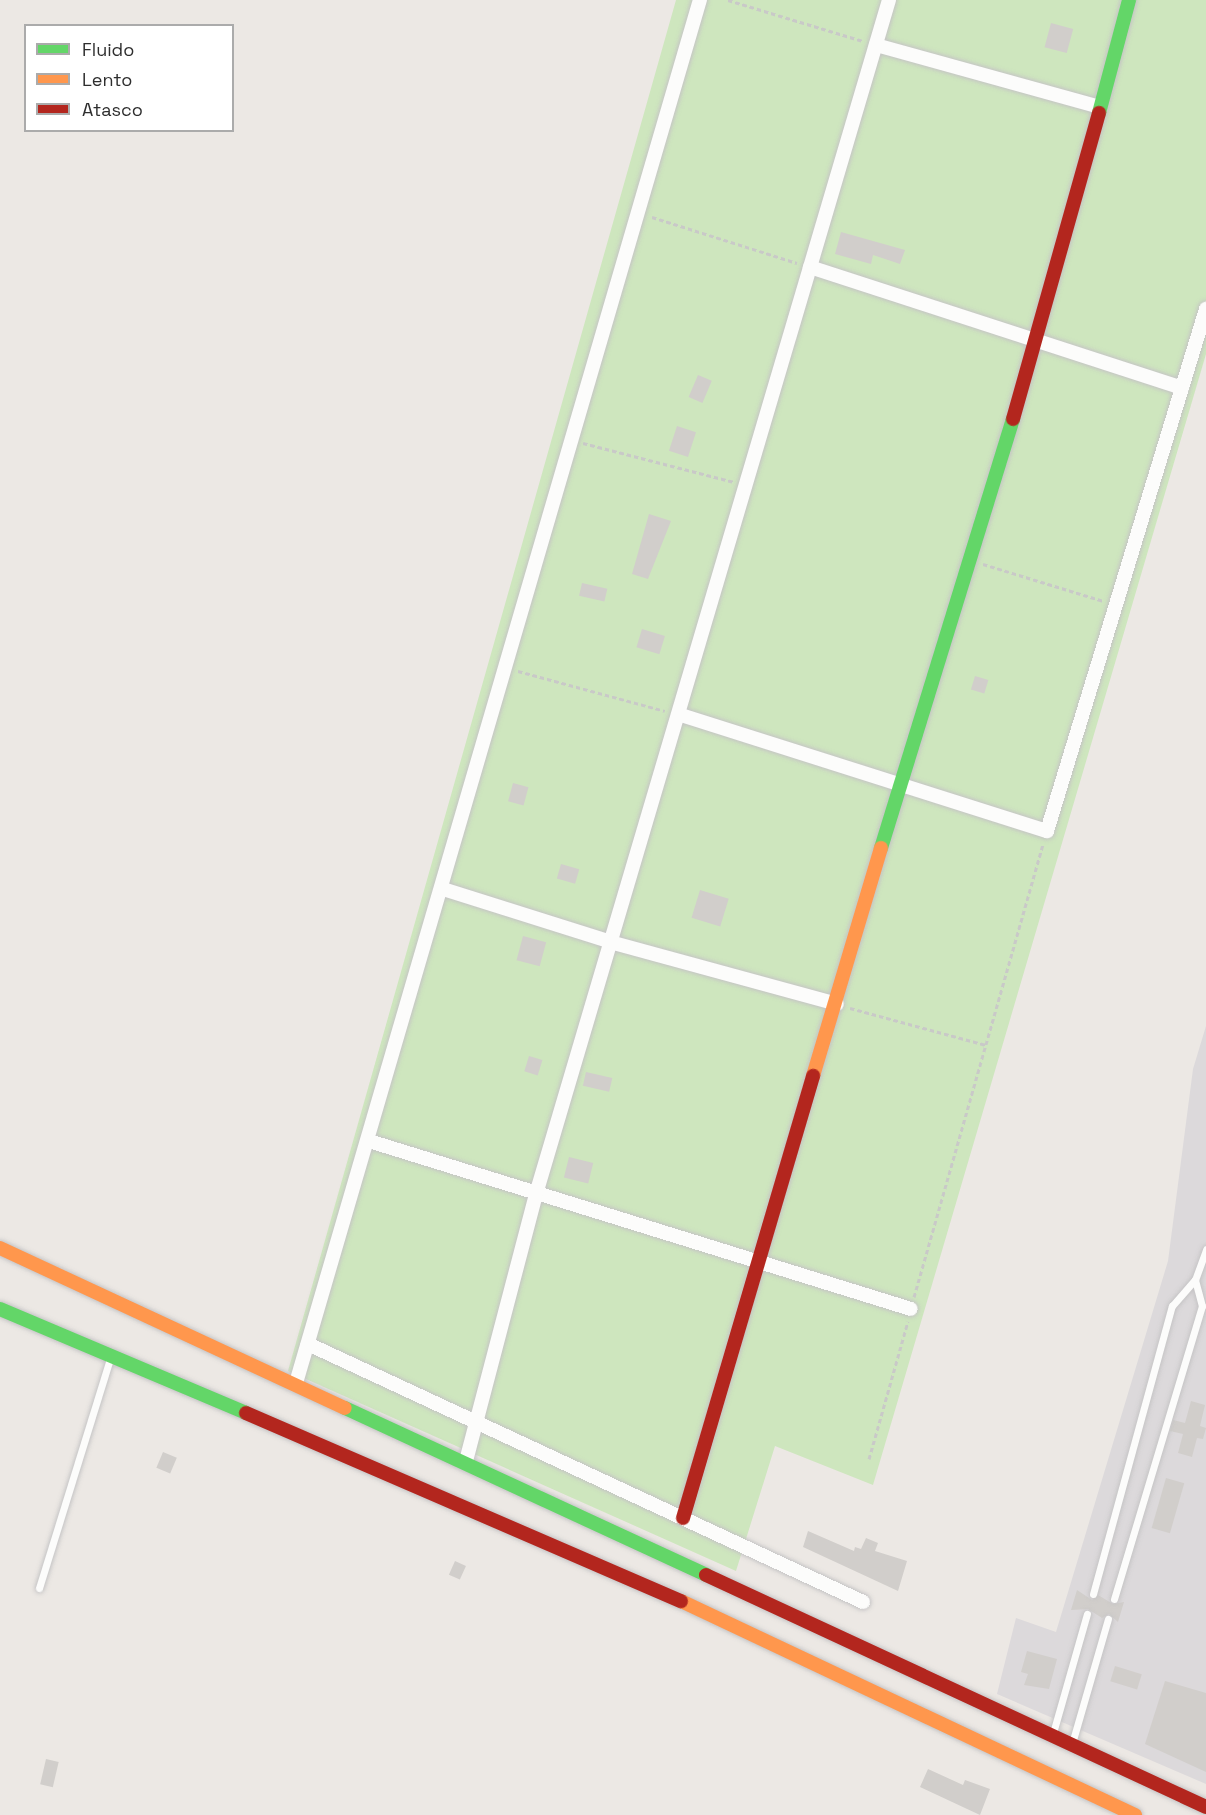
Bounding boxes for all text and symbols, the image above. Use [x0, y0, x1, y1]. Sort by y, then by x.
legend [24, 24, 234, 132]
text: Fluido [82, 38, 134, 61]
text: Lento [82, 68, 132, 91]
text: Atasco [82, 98, 143, 121]

